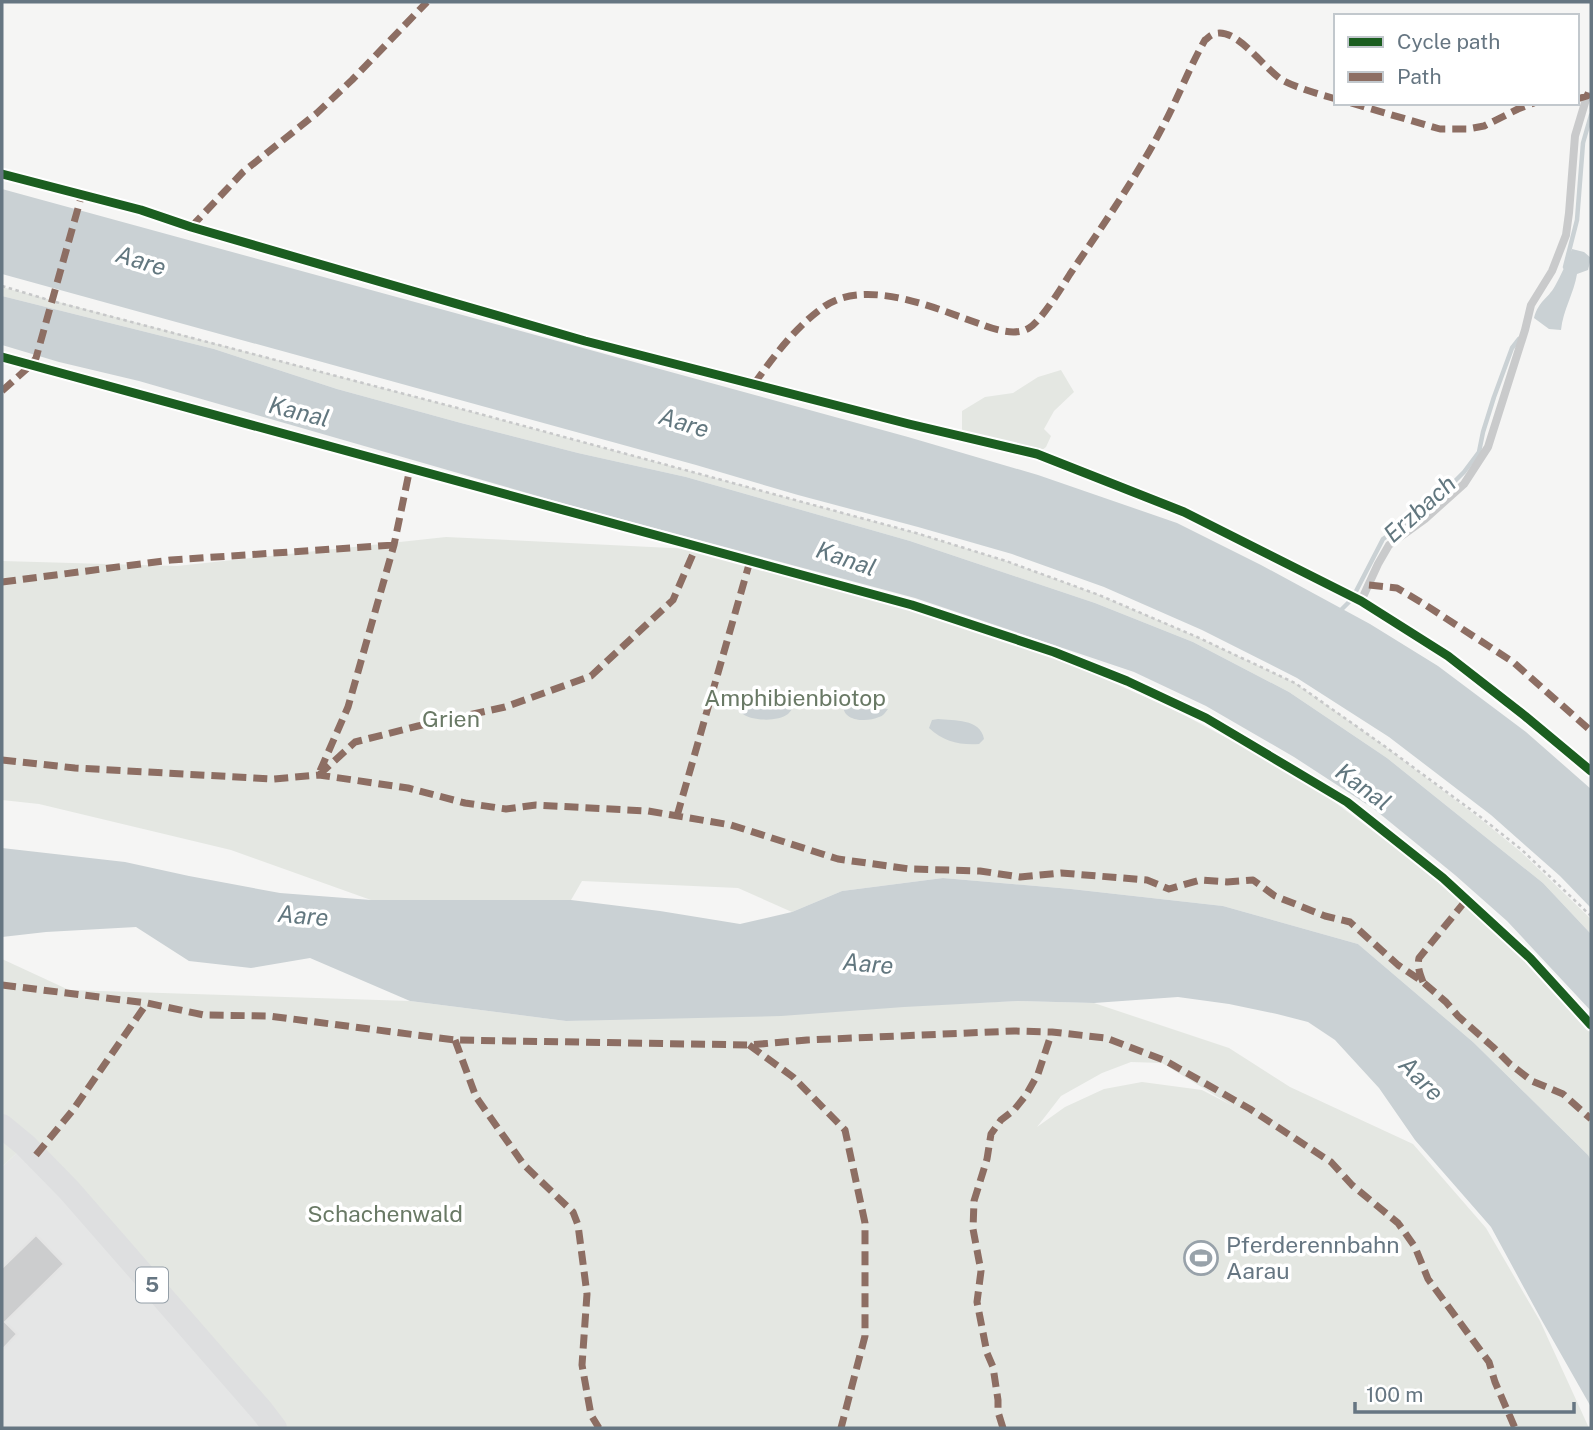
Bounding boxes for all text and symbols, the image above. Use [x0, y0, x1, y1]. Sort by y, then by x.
legend [1334, 14, 1579, 105]
text: Cycle path [1397, 29, 1500, 54]
text: Path [1397, 64, 1442, 89]
water label: Aare [113, 239, 170, 281]
water label: Kanal [266, 390, 333, 432]
water label: Aare [656, 401, 713, 443]
water label: Erzbach [1378, 469, 1461, 548]
water label: Kanal [813, 535, 880, 581]
park label: Amphibienbiotop [704, 684, 886, 711]
park label: Grien [422, 705, 480, 732]
water label: Kanal [1330, 757, 1397, 816]
water label: Aare [276, 899, 330, 931]
water label: Aare [841, 947, 895, 979]
water label: Aare [1394, 1050, 1450, 1106]
park label: Schachenwald [307, 1200, 463, 1227]
place label: Pferderennbahn Aarau [1226, 1231, 1399, 1284]
sports icon: Pferderennbahn Aarau [1182, 1239, 1220, 1277]
road number: 5 [136, 1268, 168, 1302]
scale bar [1355, 1370, 1574, 1414]
text: 100 m [1366, 1382, 1423, 1407]

